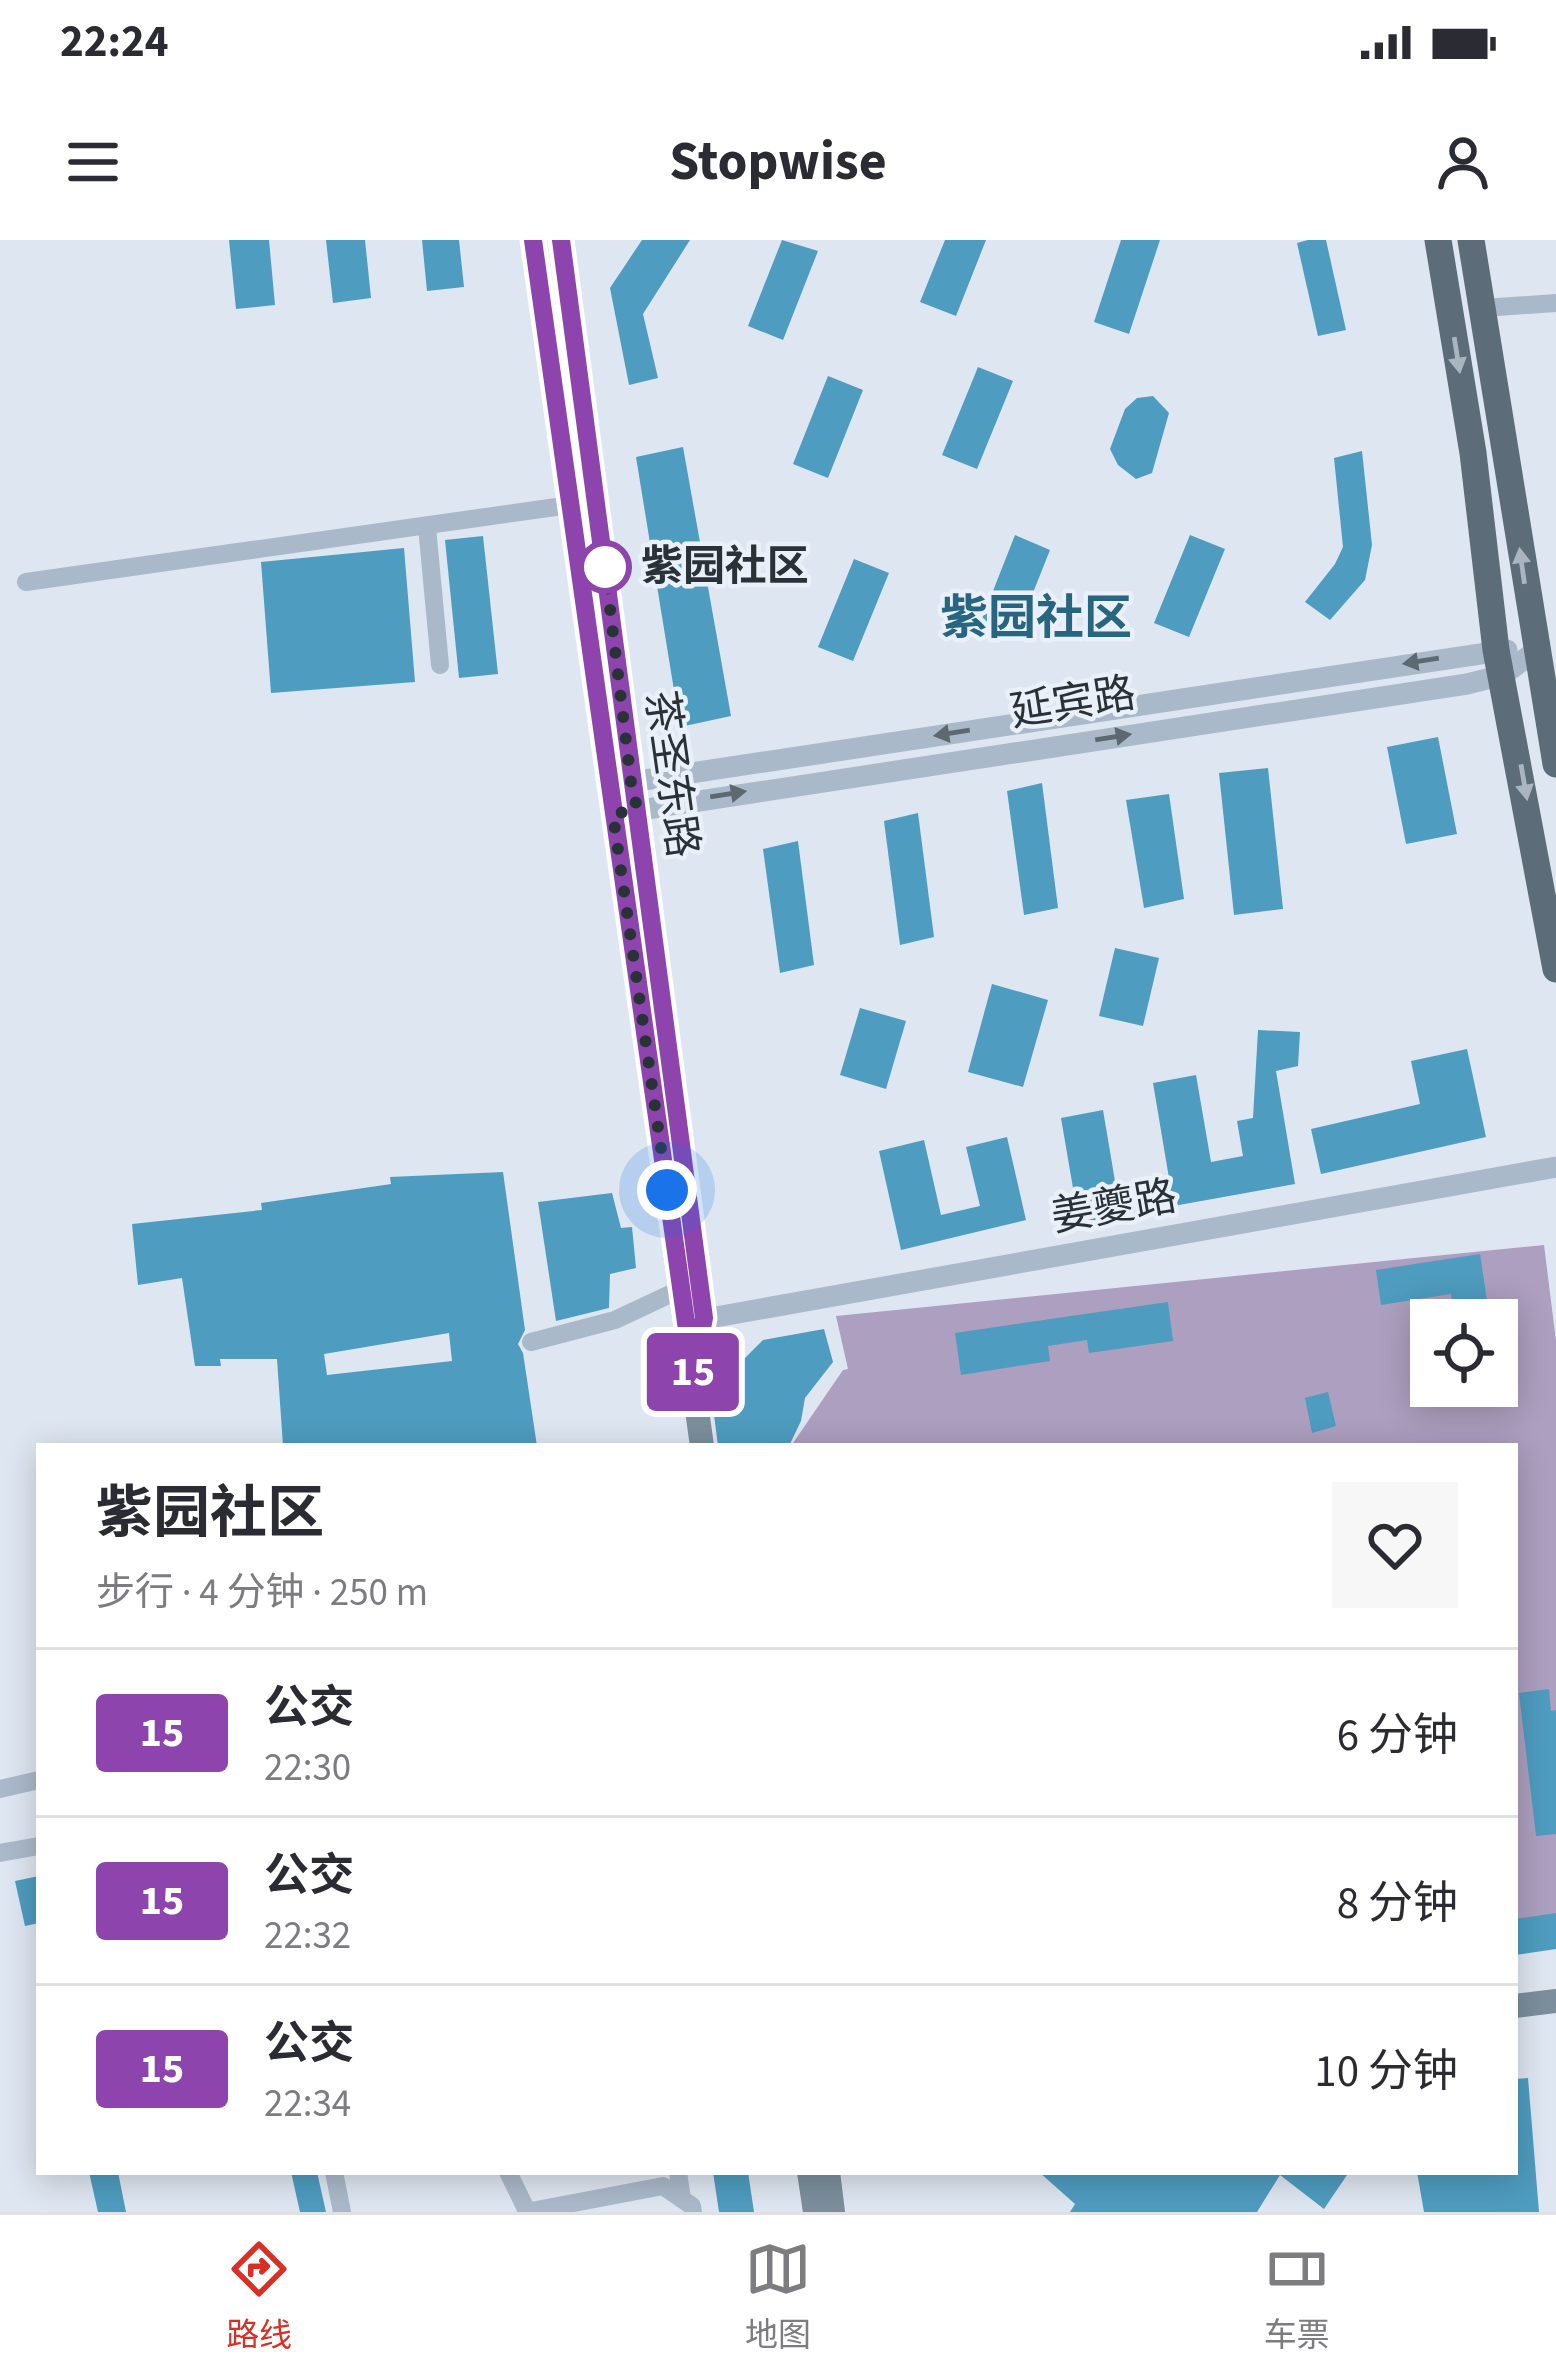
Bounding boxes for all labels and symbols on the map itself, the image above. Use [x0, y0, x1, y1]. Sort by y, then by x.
one-way arrow [1449, 337, 1467, 375]
place label: 紫园社区 [641, 537, 809, 597]
marker: 紫园社区 [580, 542, 630, 592]
one-way arrow [1512, 547, 1531, 584]
district label: 紫园社区 [940, 585, 1132, 653]
one-way arrow [1402, 652, 1439, 671]
street label: 延宾路 [1006, 664, 1140, 742]
street label: 茶圣东路 [630, 687, 712, 861]
one-way arrow [933, 724, 971, 743]
one-way arrow [1095, 727, 1132, 746]
one-way arrow [1515, 763, 1533, 801]
one-way arrow [709, 784, 747, 803]
your location [637, 1160, 697, 1220]
street label: 姜夔路 [1047, 1167, 1181, 1247]
line badge: 15 [639, 1333, 747, 1411]

